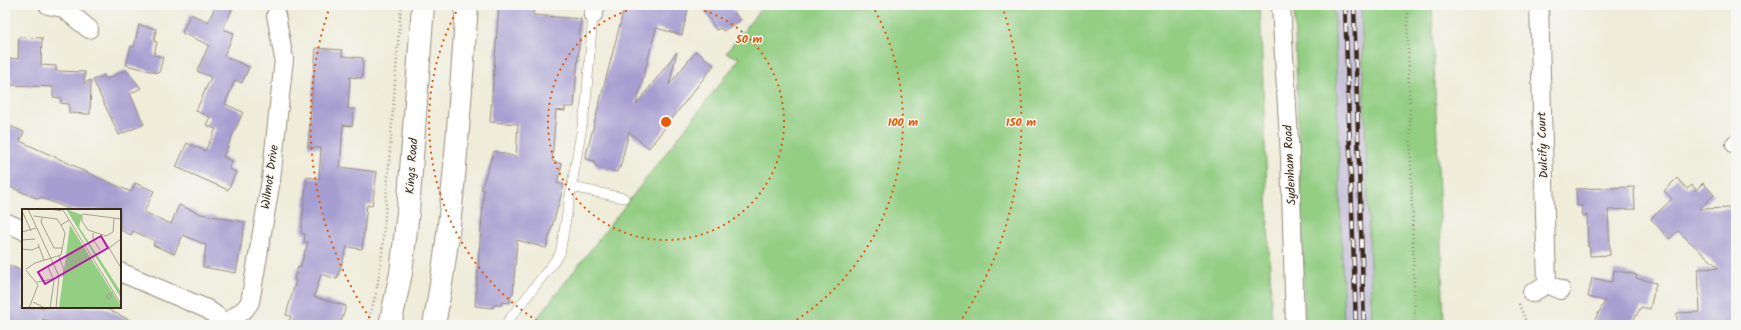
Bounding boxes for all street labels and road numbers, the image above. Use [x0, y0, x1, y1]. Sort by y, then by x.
street label: Dulcify Court [1532, 111, 1554, 179]
street label: Sydenham Road [1278, 123, 1302, 206]
street label: Kings Road [401, 136, 424, 195]
street label: Wilmot Drive [256, 143, 284, 210]

